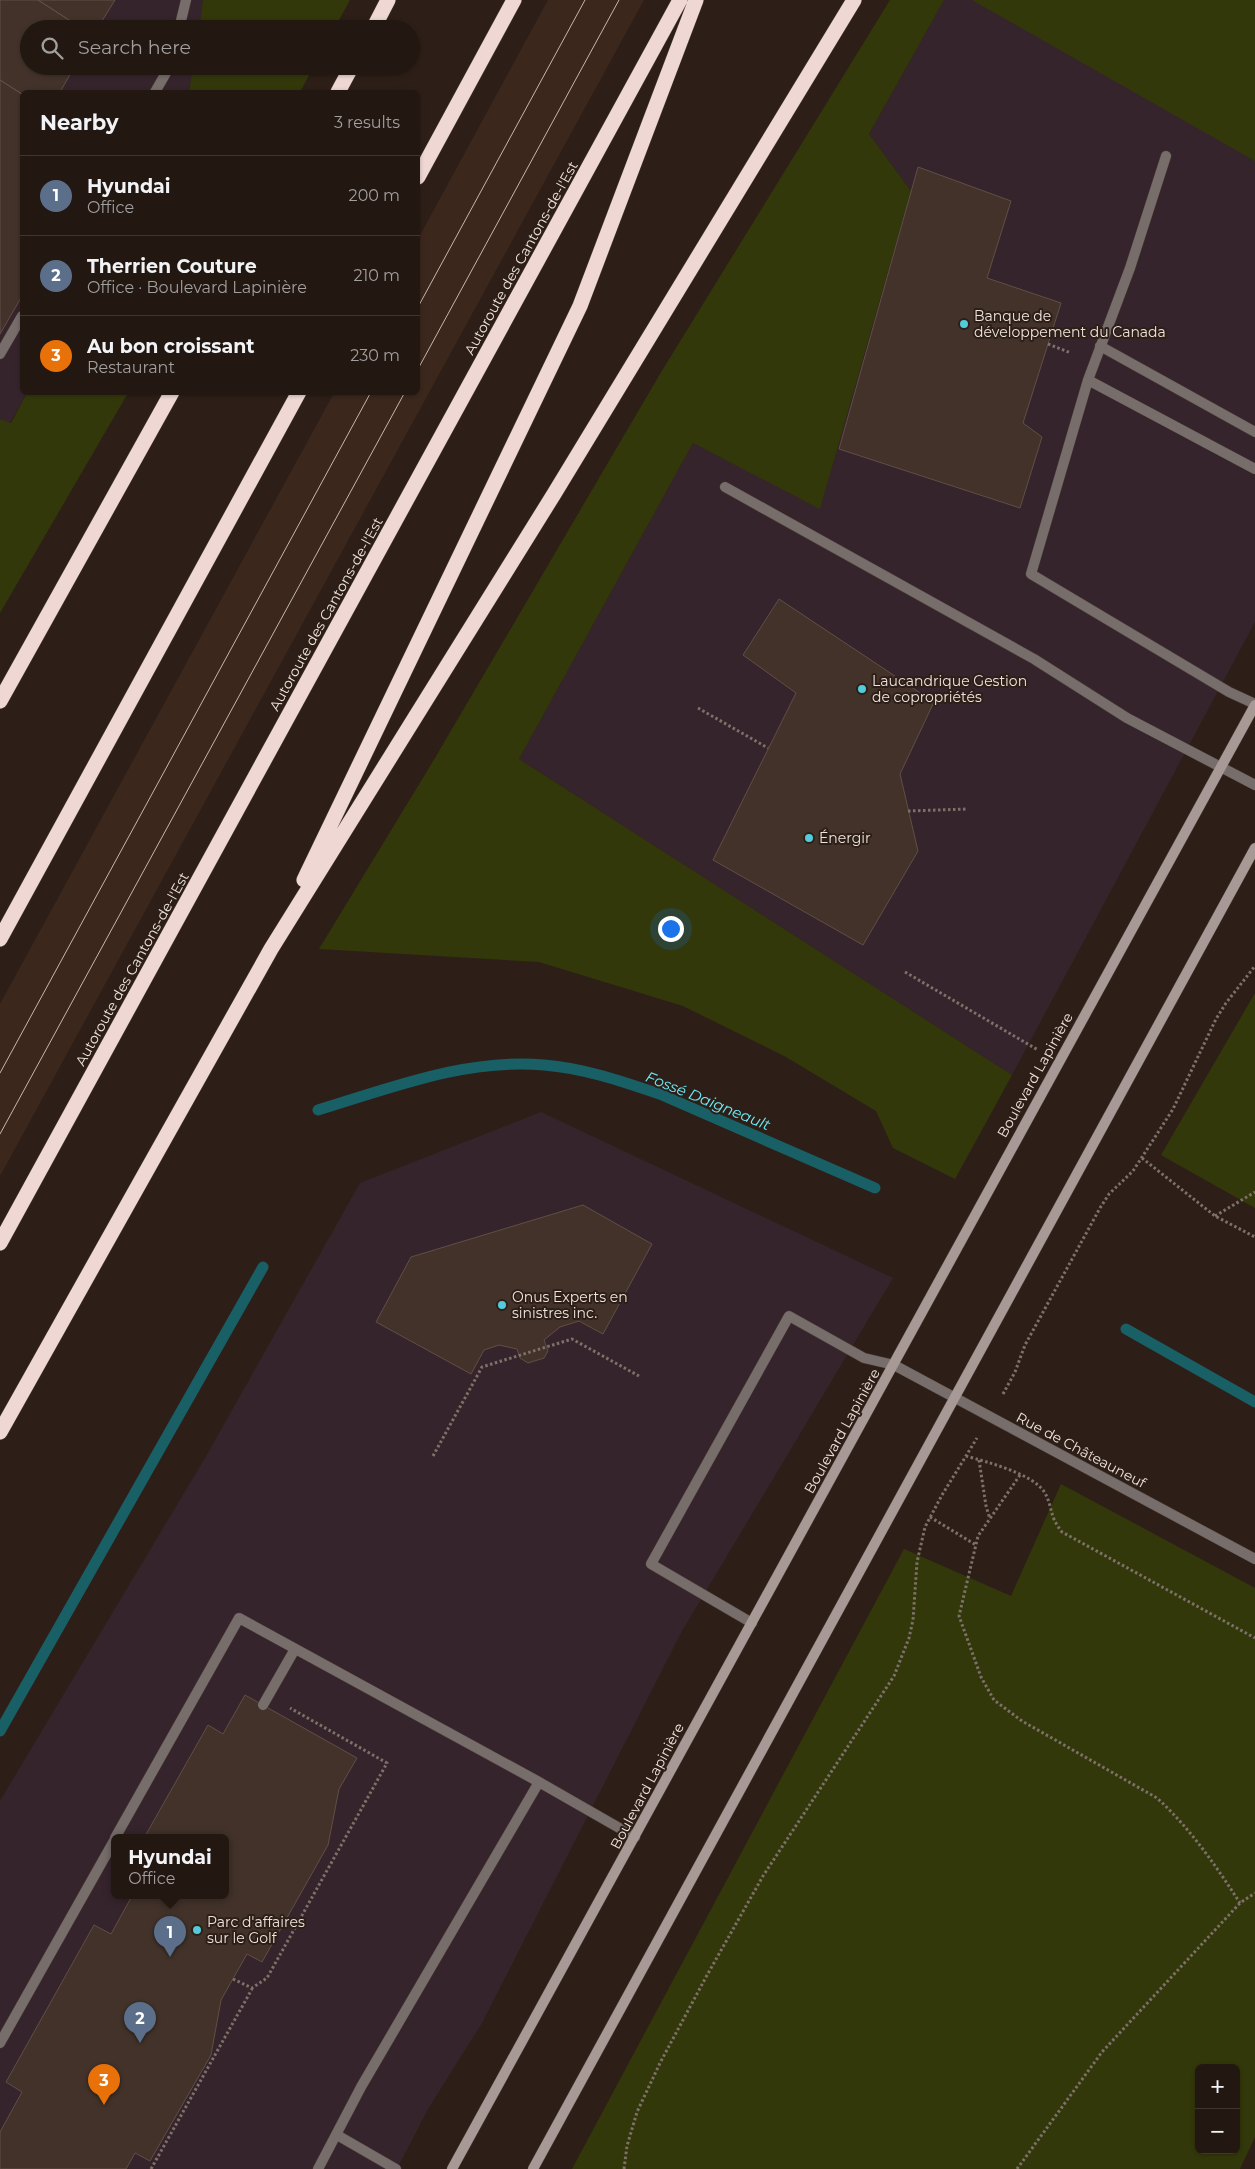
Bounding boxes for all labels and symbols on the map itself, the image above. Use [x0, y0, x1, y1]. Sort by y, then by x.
street label: Autoroute des Cantons-de-l'Est [460, 158, 582, 358]
place label: Banque de développement du Canada [974, 307, 1166, 341]
marker: Banque de développement du Canada [958, 318, 970, 330]
street label: Autoroute des Cantons-de-l'Est [265, 514, 387, 714]
place label: Laucandrique Gestion de copropriétés [872, 672, 1027, 706]
marker: Laucandrique Gestion de copropriétés [856, 683, 868, 695]
place label: Énergir [819, 829, 871, 847]
marker: Énergir [803, 832, 815, 844]
street label: Autoroute des Cantons-de-l'Est [71, 869, 193, 1069]
your location [658, 916, 684, 942]
street label: Boulevard Lapinière [993, 1009, 1077, 1141]
water label: Fossé Daigneault [643, 1067, 773, 1134]
place label: Onus Experts en sinistres inc. [512, 1288, 628, 1322]
marker: Onus Experts en sinistres inc. [496, 1299, 508, 1311]
street label: Boulevard Lapinière [800, 1365, 884, 1497]
street label: Rue de Châteauneuf [1013, 1408, 1150, 1492]
street label: Boulevard Lapinière [606, 1720, 688, 1852]
place label: Parc d'affaires sur le Golf [207, 1913, 305, 1947]
pin: 1 [154, 1916, 186, 1957]
marker: Parc d'affaires sur le Golf [191, 1924, 203, 1936]
pin: 2 [124, 2002, 156, 2043]
pin: 3 [88, 2064, 120, 2105]

